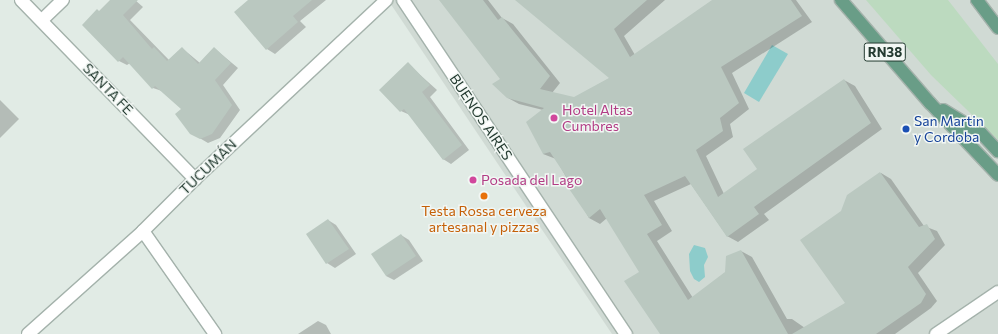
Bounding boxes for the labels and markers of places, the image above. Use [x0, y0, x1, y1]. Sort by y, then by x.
place label: Hotel Altas Cumbres [562, 102, 633, 134]
marker: Hotel Altas Cumbres [549, 113, 559, 123]
place label: San Martin y Cordoba [914, 113, 984, 146]
marker: San Martin y Cordoba [901, 124, 911, 134]
place label: Posada del Lago [481, 172, 582, 188]
marker: Posada del Lago [468, 175, 478, 185]
marker: Testa Rossa cerveza artesanal y pizzas [479, 191, 489, 201]
place label: Testa Rossa cerveza artesanal y pizzas [421, 203, 547, 236]

